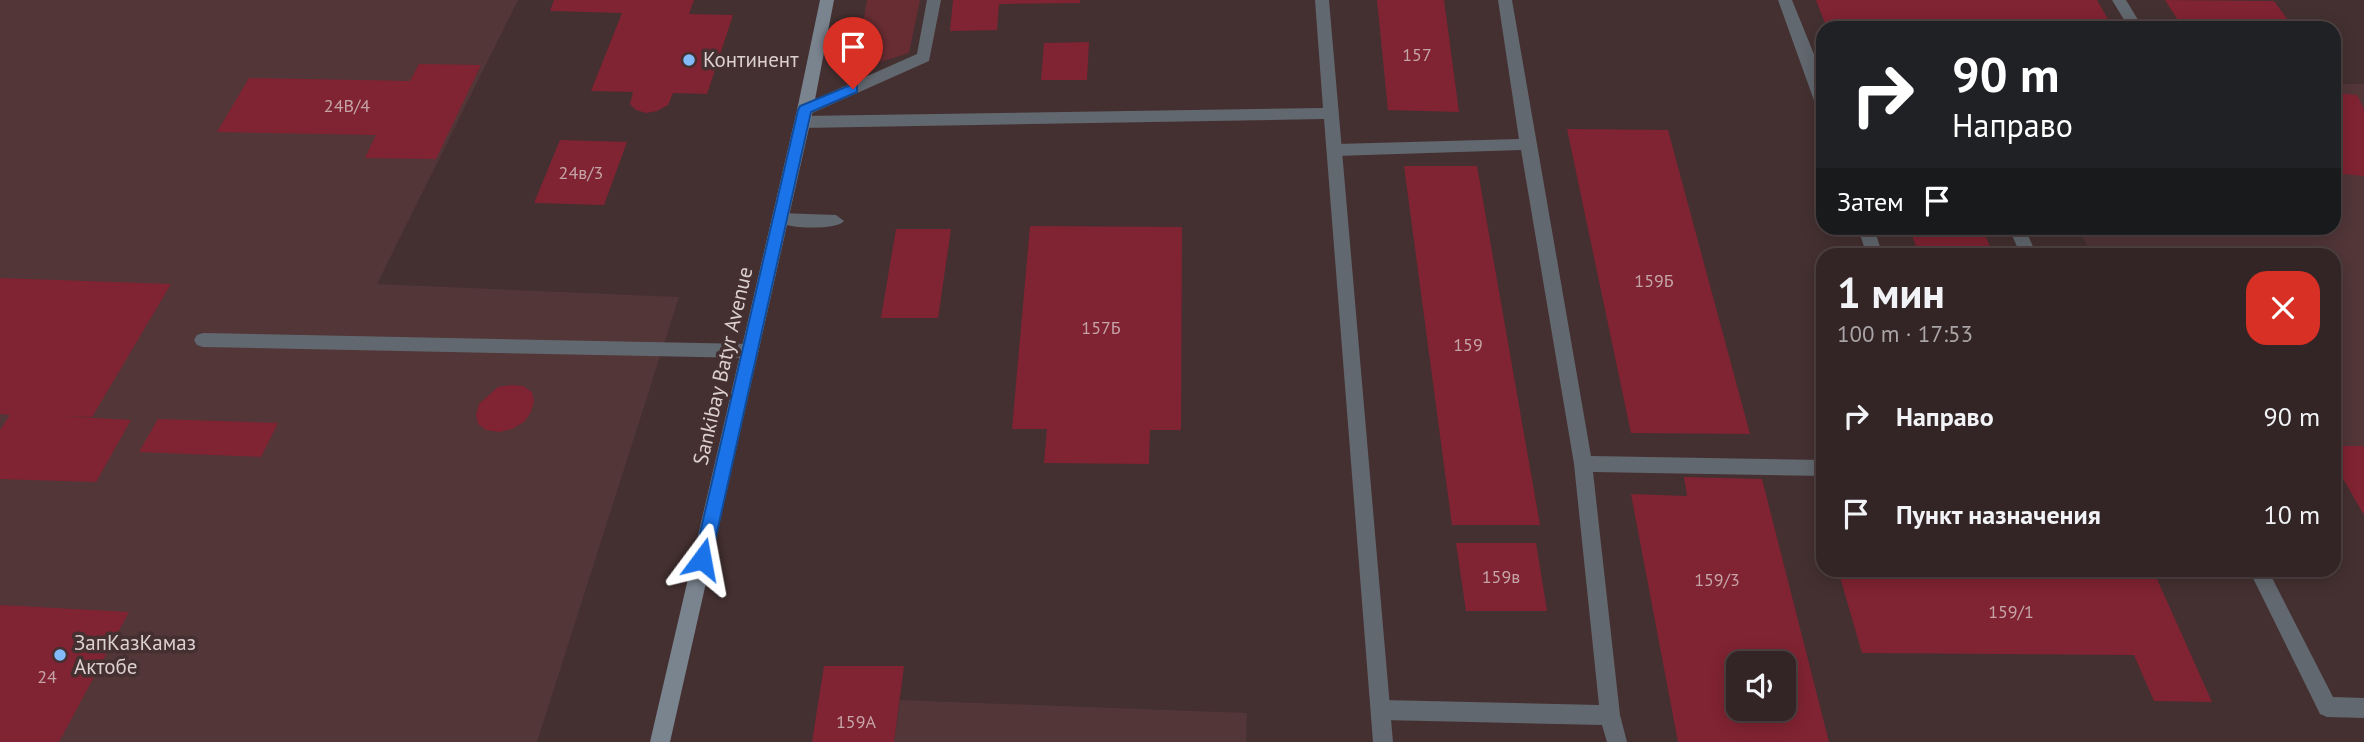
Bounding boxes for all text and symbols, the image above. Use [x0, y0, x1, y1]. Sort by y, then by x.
pin [823, 17, 883, 89]
icon: arrive [834, 28, 872, 66]
text: 90 m [1952, 42, 2059, 106]
house number: 157 [1402, 43, 1432, 66]
place label: Континент [703, 46, 799, 73]
icon: right [1837, 49, 1928, 140]
marker: Континент [681, 52, 697, 68]
house number: 24В/4 [324, 94, 370, 117]
text: Направо [1952, 104, 2073, 146]
house number: 24в/3 [559, 161, 603, 184]
icon: arrive [1918, 182, 1956, 220]
text: Затем [1837, 185, 1904, 218]
street label: Sankibay Batyr Avenue [687, 264, 758, 468]
text: 1 мин [1837, 265, 1945, 320]
house number: 159Б [1634, 269, 1674, 292]
button: close [2246, 271, 2320, 345]
house number: 157Б [1081, 316, 1121, 339]
text: 100 m · 17:53 [1837, 319, 1973, 348]
house number: 159 [1453, 333, 1483, 356]
icon: right [1837, 397, 1875, 435]
text: Направо [1896, 400, 1994, 433]
text: 90 m [2264, 400, 2320, 433]
icon: arrive [1837, 495, 1875, 533]
text: Пункт назначения [1896, 498, 2101, 531]
text: 10 m [2264, 498, 2320, 531]
position arrow [665, 522, 739, 596]
house number: 159в [1482, 565, 1520, 588]
house number: 159/3 [1694, 568, 1740, 591]
house number: 159/1 [1988, 600, 2034, 623]
place label: ЗапКазКамаз Актобе [74, 629, 196, 680]
marker: ЗапКазКамаз Актобе [52, 647, 68, 663]
map controls [1726, 651, 1796, 721]
button: sound [1726, 651, 1796, 721]
house number: 24 [37, 665, 57, 688]
house number: 159А [836, 710, 876, 733]

